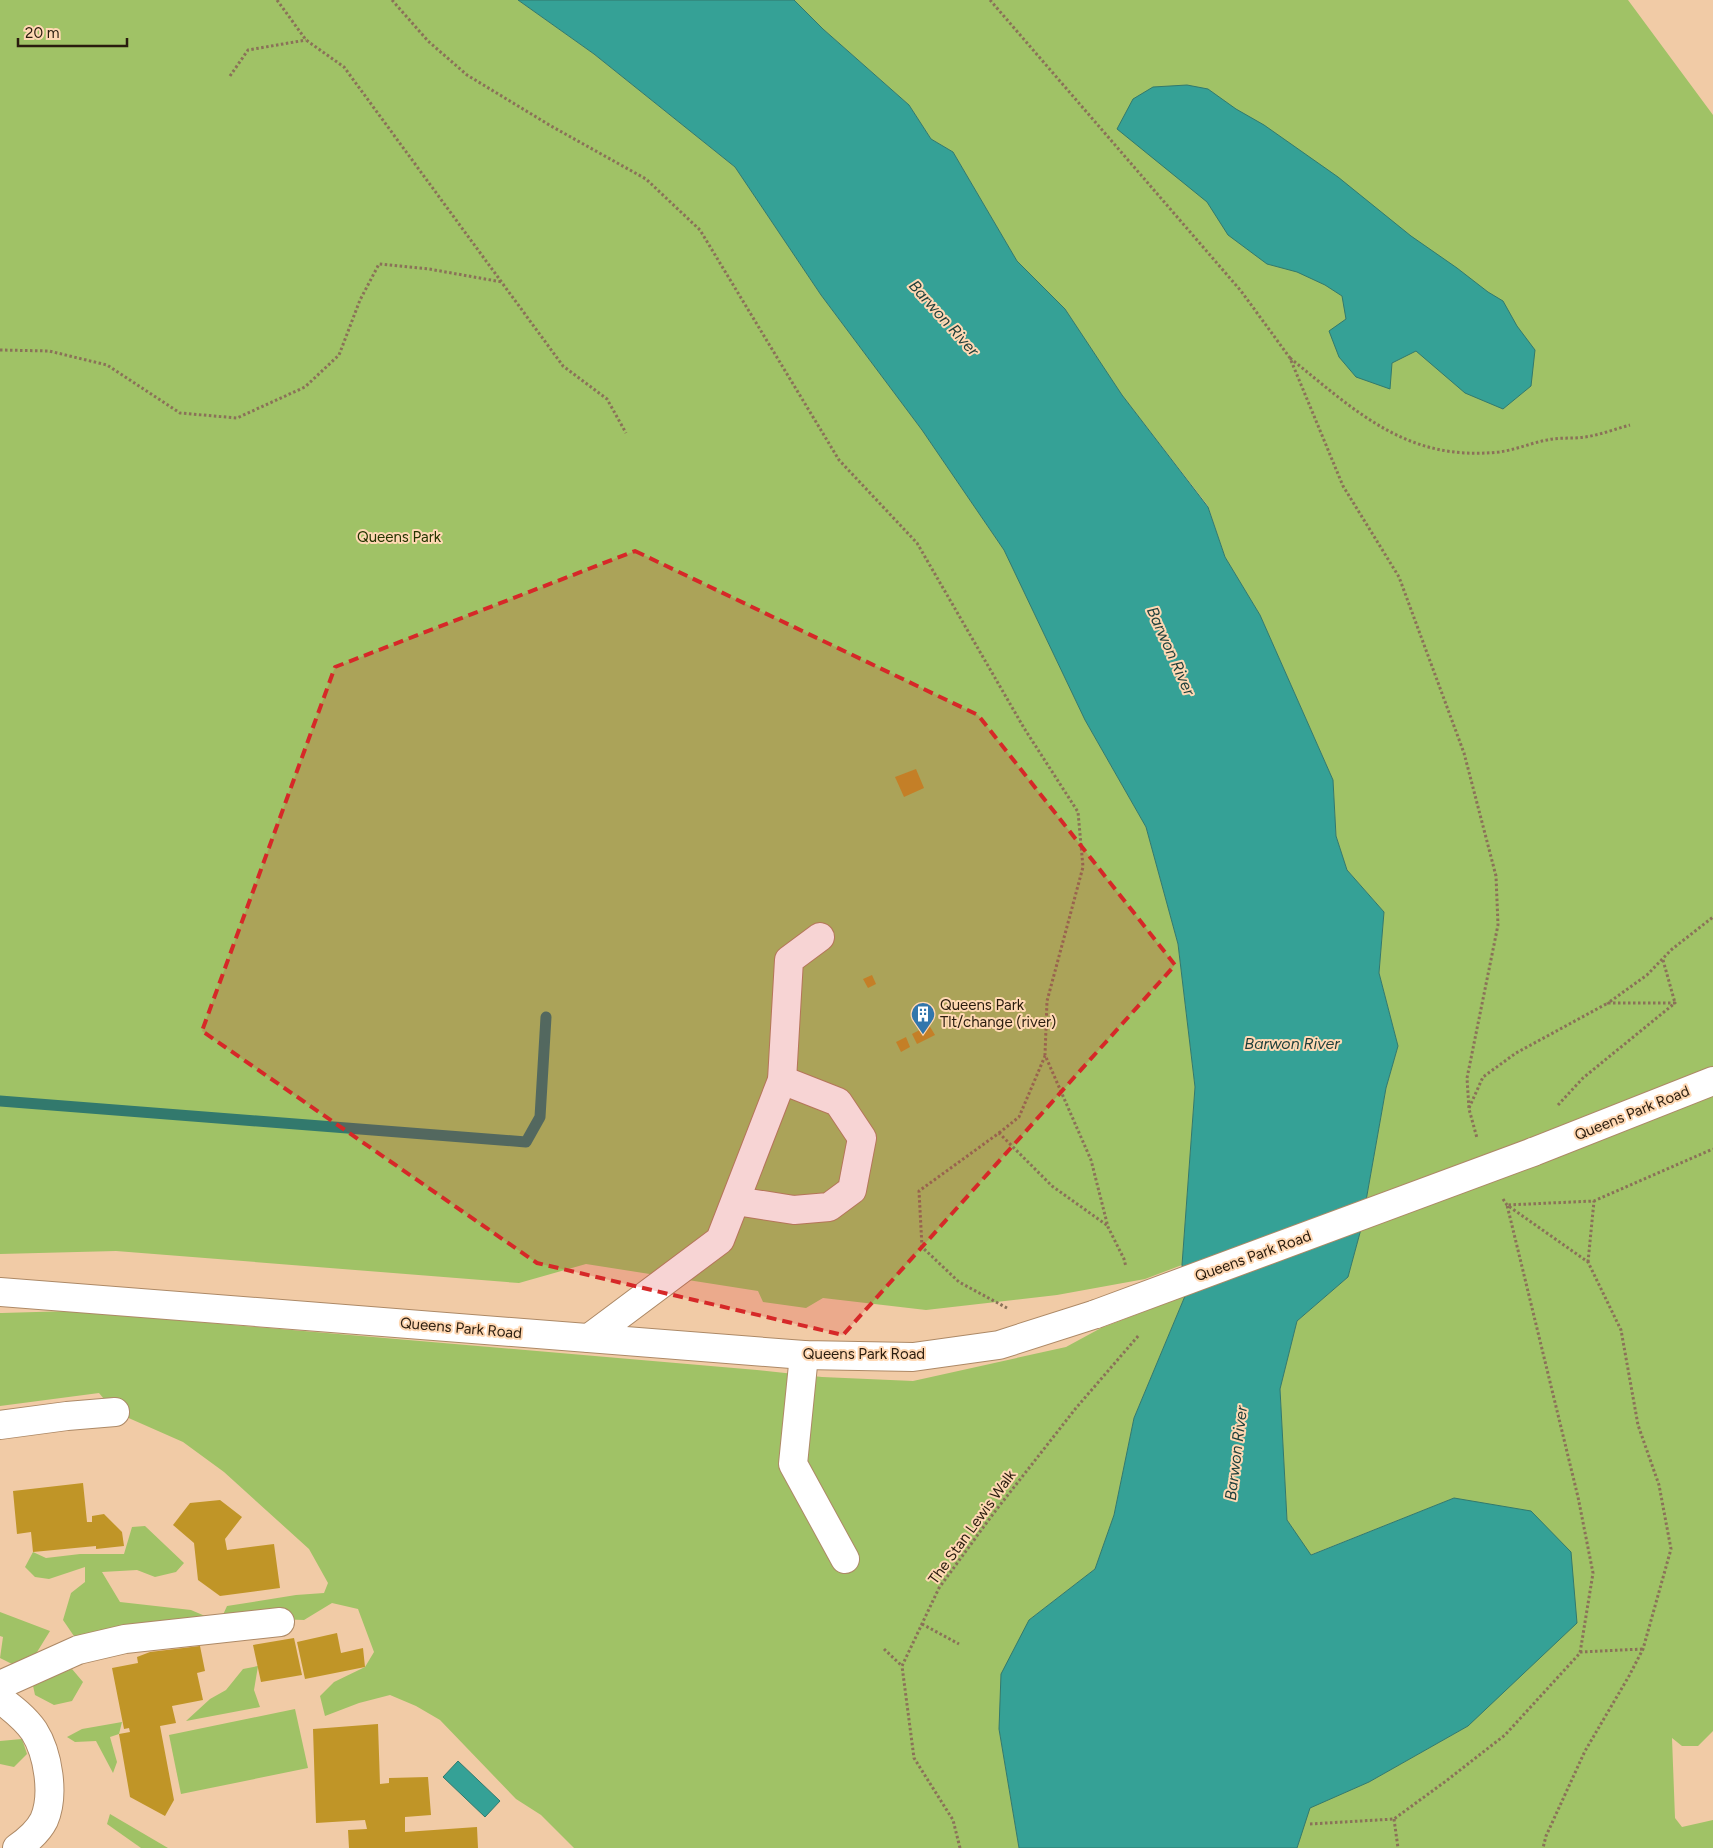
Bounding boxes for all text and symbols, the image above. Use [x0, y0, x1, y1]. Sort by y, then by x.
scale bar [18, 15, 126, 47]
text: 20 m [25, 24, 59, 42]
water label: Barwon River [905, 276, 983, 360]
park label: Queens Park [357, 528, 442, 546]
water label: Barwon River [1143, 604, 1199, 699]
place label: Queens Park Tlt/change (river) [940, 996, 1056, 1031]
building icon: Queens Park Tlt/change (river) [910, 1001, 936, 1035]
water label: Barwon River [1244, 1034, 1340, 1053]
street label: Queens Park Road [1572, 1082, 1692, 1144]
street label: Queens Park Road [1192, 1227, 1314, 1285]
street label: Queens Park Road [399, 1314, 523, 1342]
street label: Queens Park Road [803, 1345, 925, 1363]
water label: Barwon River [1221, 1404, 1251, 1501]
street label: The Stan Lewis Walk [924, 1466, 1020, 1588]

